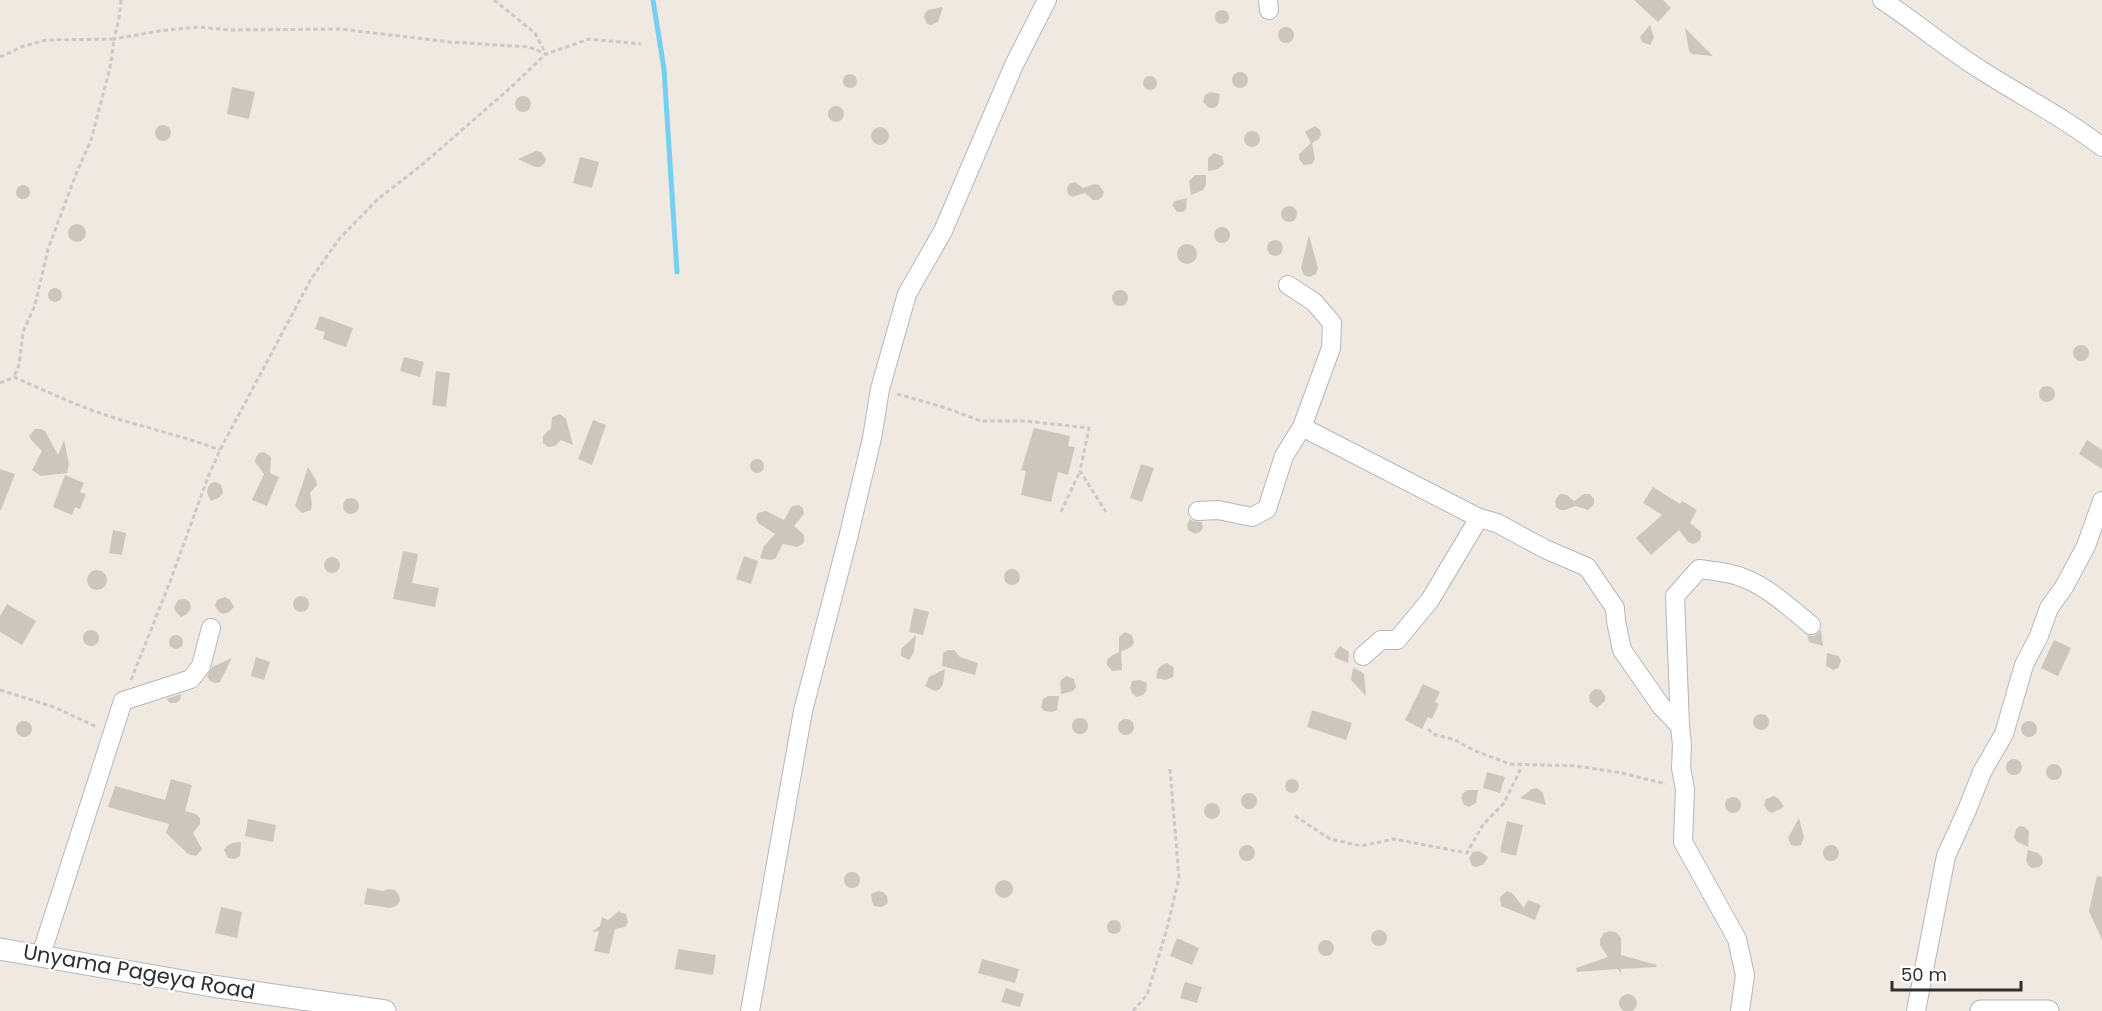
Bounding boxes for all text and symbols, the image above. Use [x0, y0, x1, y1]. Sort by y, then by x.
street label: Unyama Pageya Road [21, 937, 257, 1006]
scale bar [1892, 954, 2021, 992]
text: 50 m [1901, 962, 1947, 987]

